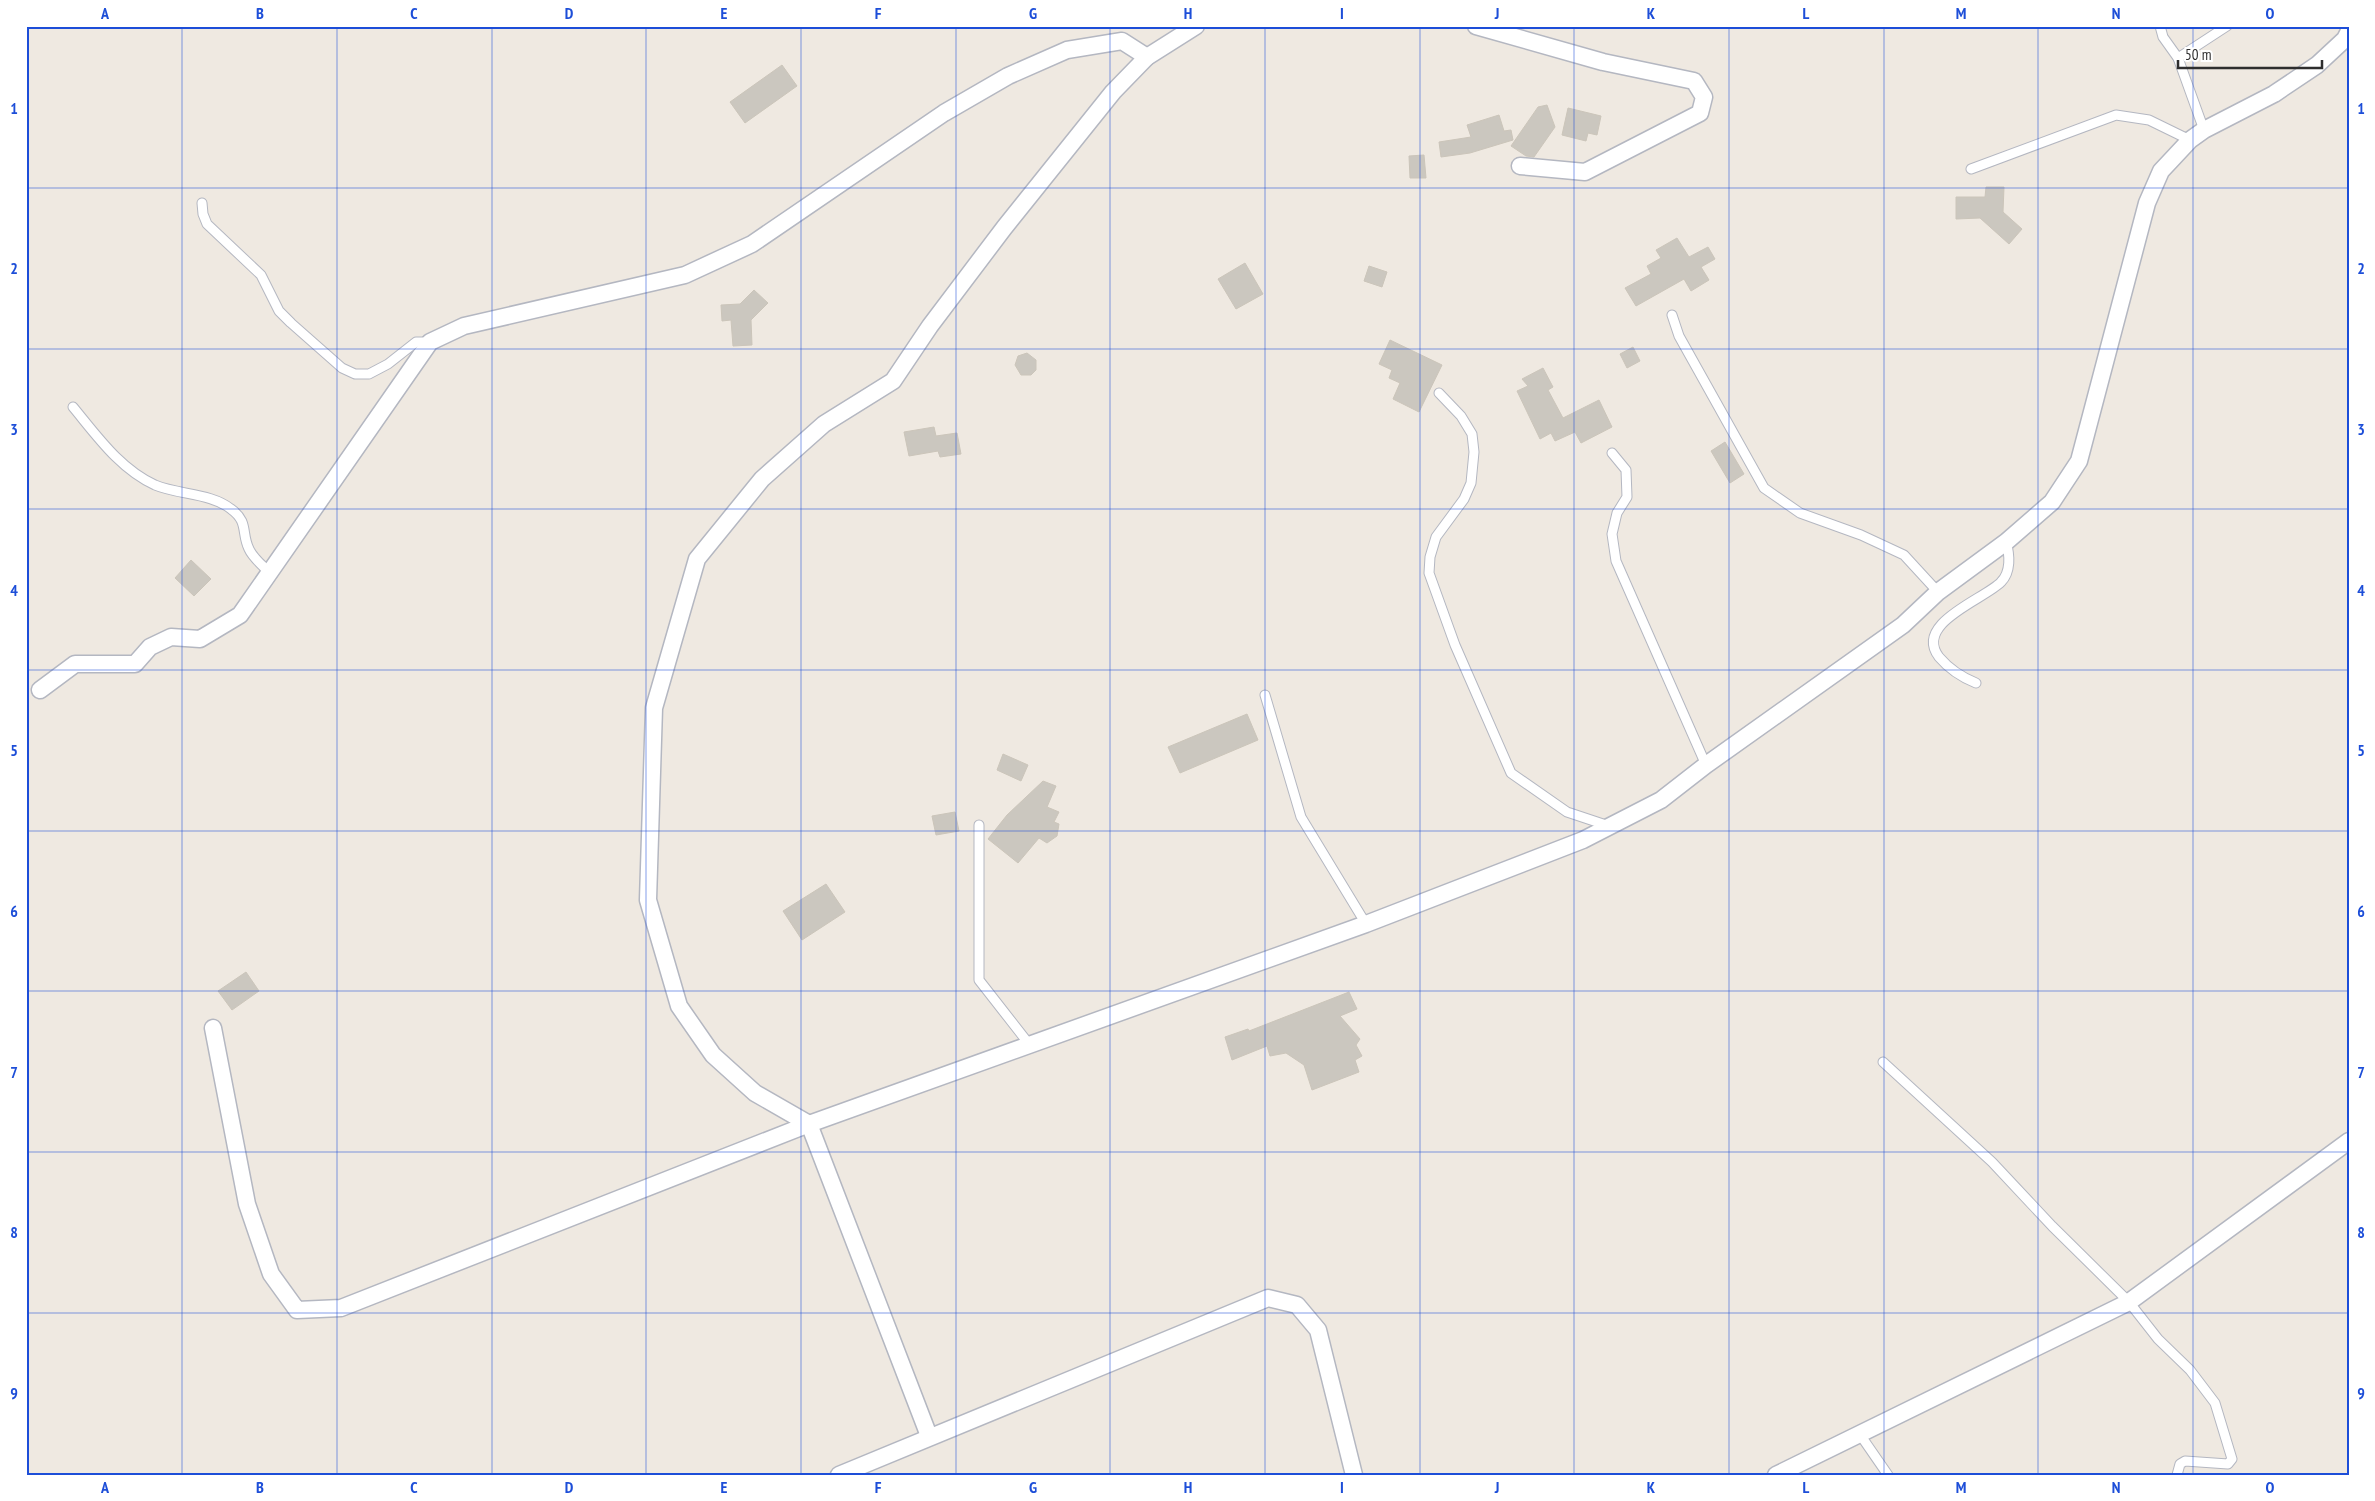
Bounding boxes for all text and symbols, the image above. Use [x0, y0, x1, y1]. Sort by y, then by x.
text: A [100, 3, 110, 23]
text: B [256, 3, 264, 23]
text: C [410, 3, 418, 23]
text: D [565, 3, 574, 23]
text: E [721, 3, 728, 23]
text: F [875, 3, 882, 23]
text: G [1029, 3, 1037, 23]
text: H [1184, 3, 1192, 23]
text: I [1340, 3, 1344, 23]
text: J [1494, 3, 1499, 23]
text: K [1647, 3, 1656, 23]
text: L [1803, 3, 1810, 23]
text: M [1956, 3, 1966, 23]
text: N [2112, 3, 2120, 23]
text: O [2266, 3, 2275, 23]
scale bar [2178, 38, 2321, 70]
text: 50 m [2185, 45, 2211, 64]
text: 1 [10, 98, 18, 118]
text: 1 [2357, 98, 2365, 118]
text: 2 [10, 258, 18, 278]
text: 2 [2357, 258, 2365, 278]
text: 3 [10, 419, 18, 439]
text: 3 [2357, 419, 2365, 439]
text: 4 [10, 580, 18, 600]
text: 4 [2357, 580, 2365, 600]
text: 5 [10, 740, 18, 760]
text: 5 [2357, 740, 2365, 760]
text: 6 [10, 901, 18, 921]
text: 6 [2357, 901, 2365, 921]
text: 7 [10, 1062, 18, 1082]
text: 7 [2357, 1062, 2365, 1082]
text: 8 [10, 1222, 18, 1242]
text: 8 [2357, 1222, 2365, 1242]
text: 9 [10, 1383, 18, 1403]
text: 9 [2357, 1383, 2365, 1403]
text: A [100, 1477, 110, 1497]
text: B [256, 1477, 264, 1497]
text: C [410, 1477, 418, 1497]
text: D [565, 1477, 574, 1497]
text: E [721, 1477, 728, 1497]
text: F [875, 1477, 882, 1497]
text: G [1029, 1477, 1037, 1497]
text: H [1184, 1477, 1192, 1497]
text: I [1340, 1477, 1344, 1497]
text: J [1494, 1477, 1499, 1497]
text: K [1647, 1477, 1656, 1497]
text: L [1803, 1477, 1810, 1497]
text: M [1956, 1477, 1966, 1497]
text: N [2112, 1477, 2120, 1497]
text: O [2266, 1477, 2275, 1497]

